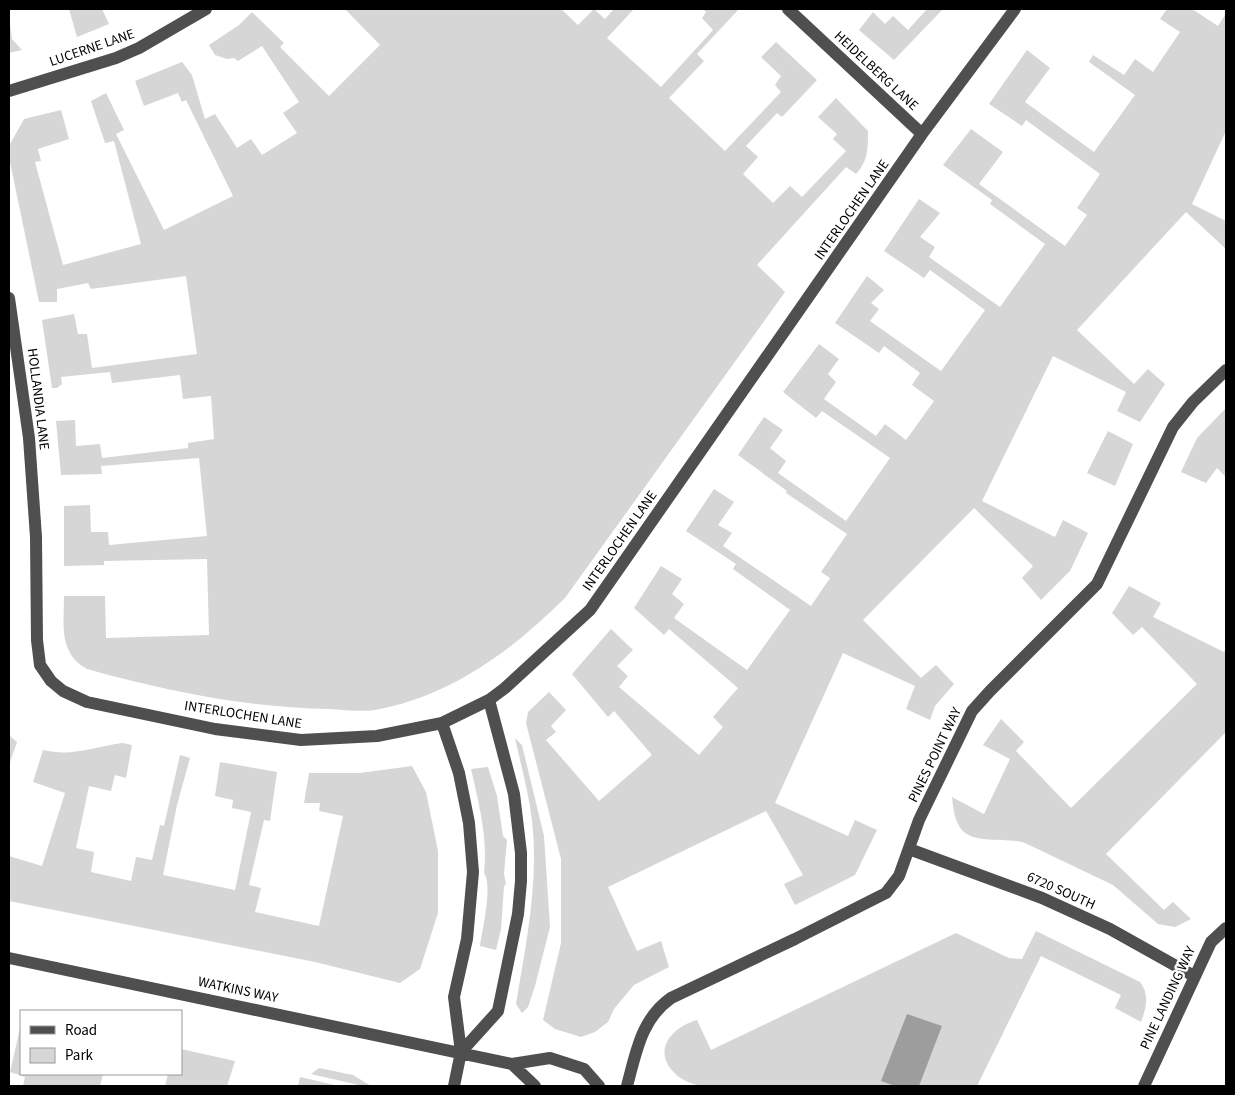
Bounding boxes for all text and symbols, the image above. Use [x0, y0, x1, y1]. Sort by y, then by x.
street label: LUCERNE LANE [47, 24, 137, 72]
street label: HEIDELBERG LANE [829, 27, 923, 115]
street label: INTERLOCHEN LANE [810, 156, 894, 264]
street label: HOLLANDIA LANE [22, 347, 54, 451]
street label: INTERLOCHEN LANE [578, 487, 662, 595]
street label: INTERLOCHEN LANE [183, 696, 303, 734]
street label: PINES POINT WAY [903, 704, 967, 806]
street label: 6720 SOUTH [1024, 867, 1098, 915]
street label: PINE LANDING WAY [1135, 943, 1201, 1053]
street label: WATKINS WAY [196, 972, 280, 1008]
legend [20, 1010, 182, 1075]
text: Road [65, 1020, 97, 1041]
text: Park [65, 1045, 94, 1066]

